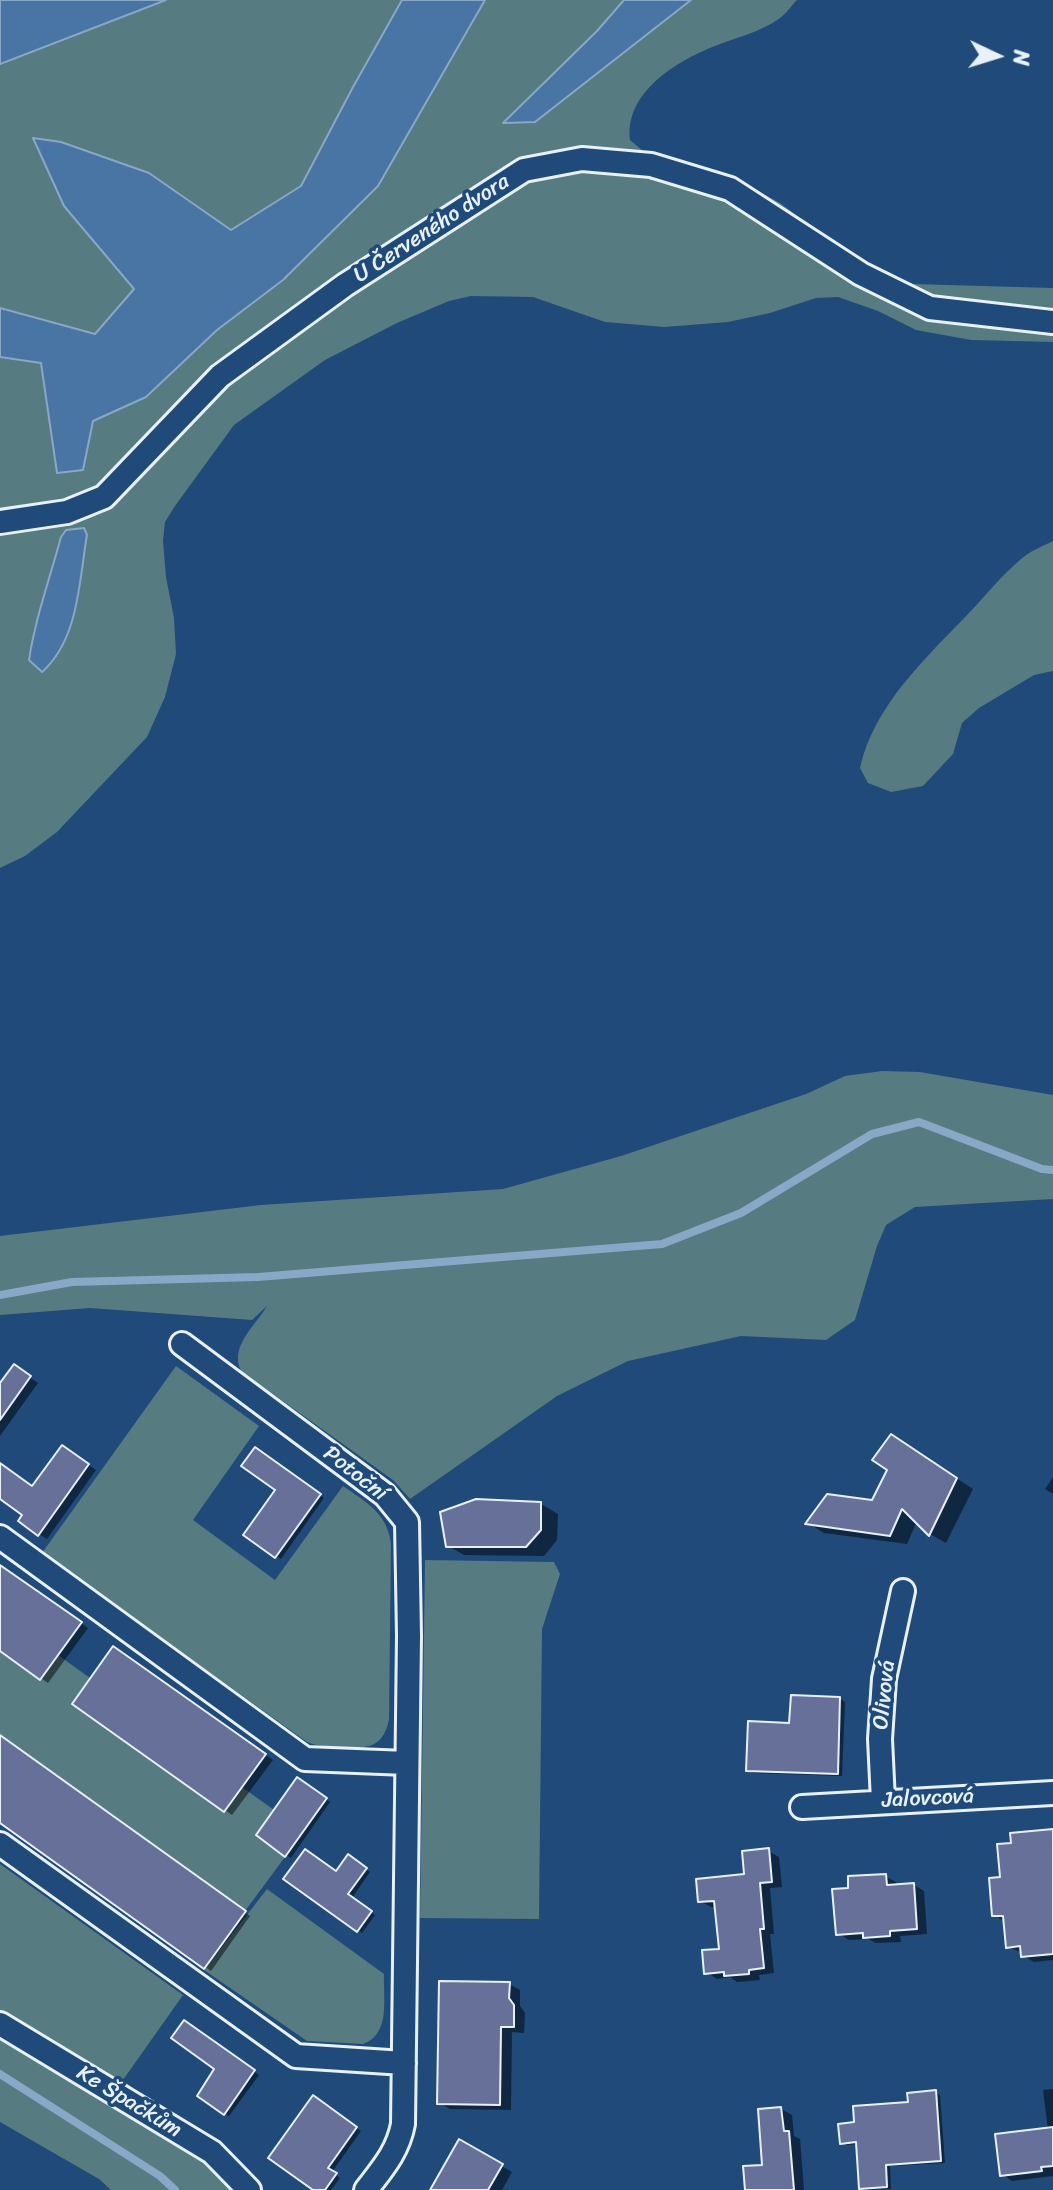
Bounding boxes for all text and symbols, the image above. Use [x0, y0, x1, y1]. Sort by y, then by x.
north arrow [957, 16, 1037, 96]
text: N [1001, 49, 1041, 67]
street label: U Červeného dvora [349, 169, 515, 289]
street label: Potoční [318, 1441, 392, 1507]
street label: Olivová [868, 1659, 902, 1731]
street label: Jalovcová [881, 1783, 975, 1815]
street label: Ke Špačkům [72, 2060, 186, 2144]

